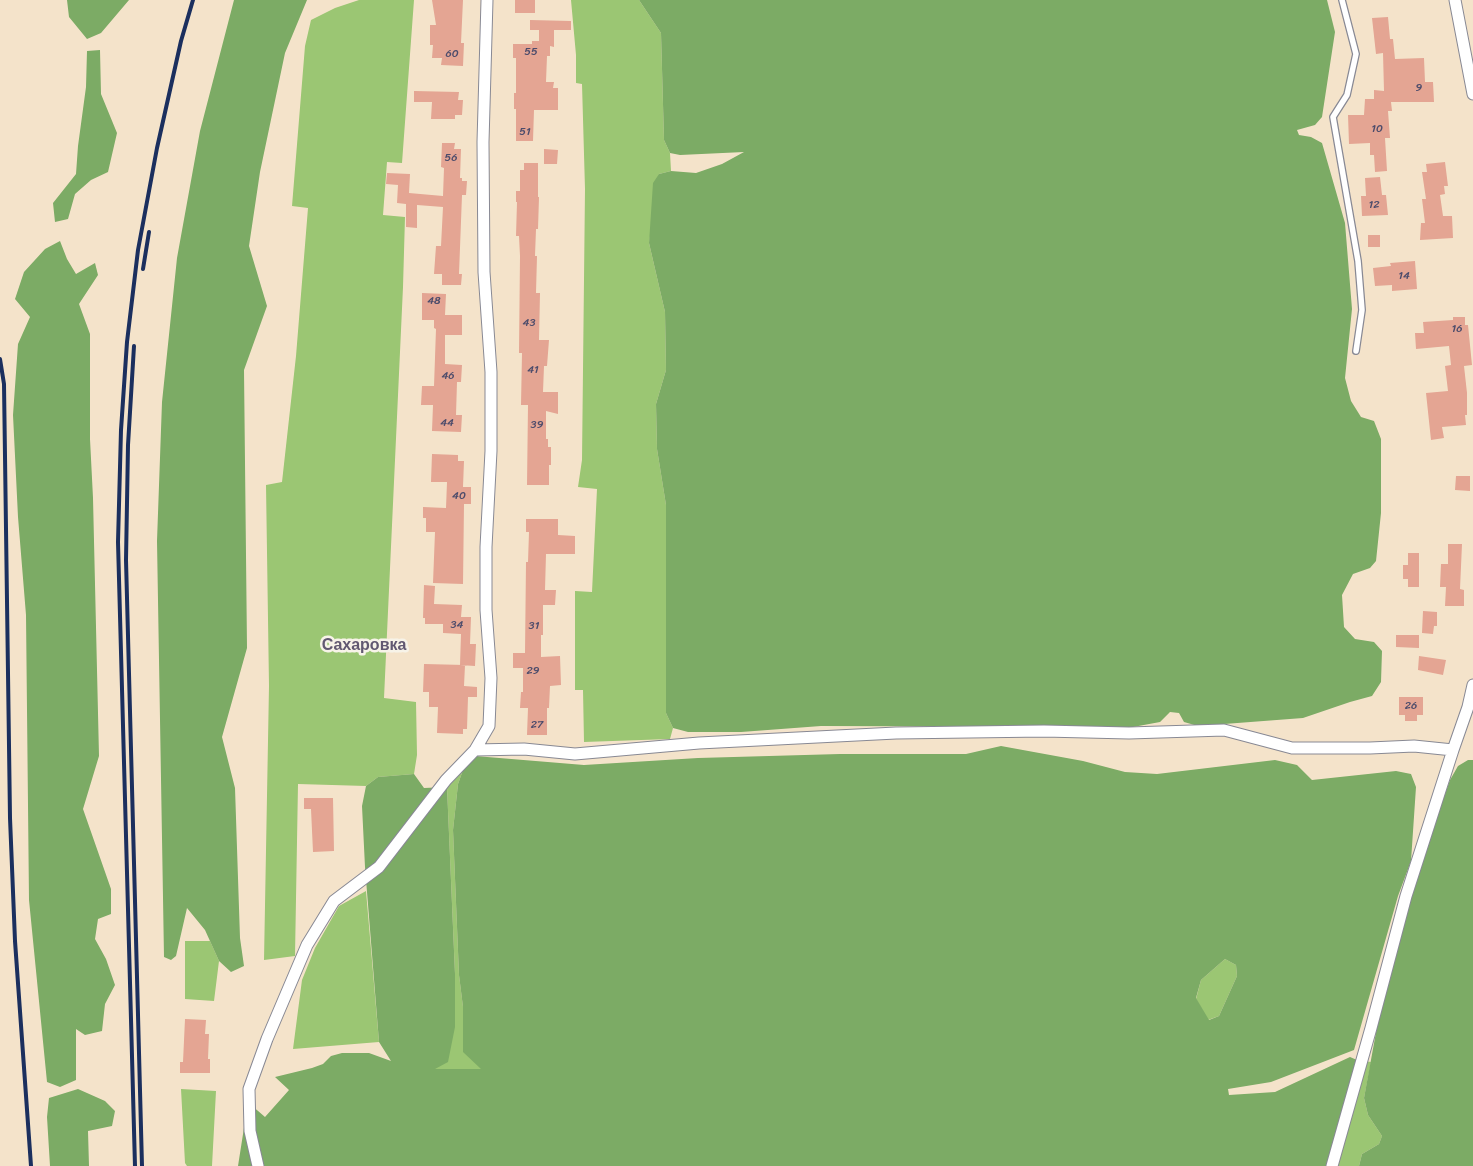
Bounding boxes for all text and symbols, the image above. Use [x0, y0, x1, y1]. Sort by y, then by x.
house number: 55 [524, 45, 538, 59]
house number: 60 [445, 47, 459, 61]
house number: 9 [1416, 81, 1422, 95]
house number: 10 [1371, 122, 1383, 136]
house number: 51 [519, 125, 531, 139]
house number: 56 [445, 151, 457, 165]
house number: 12 [1368, 198, 1380, 212]
house number: 14 [1398, 269, 1410, 283]
house number: 48 [427, 294, 441, 308]
house number: 43 [523, 316, 535, 330]
house number: 16 [1452, 322, 1462, 336]
house number: 41 [527, 363, 539, 377]
house number: 46 [441, 369, 455, 383]
house number: 44 [440, 416, 454, 430]
house number: 39 [531, 418, 543, 432]
house number: 40 [452, 489, 466, 503]
house number: 34 [451, 618, 463, 632]
house number: 31 [529, 619, 539, 633]
district label: Сахаровка [322, 636, 406, 656]
house number: 29 [526, 664, 540, 678]
house number: 26 [1405, 699, 1417, 713]
house number: 27 [531, 718, 543, 732]

